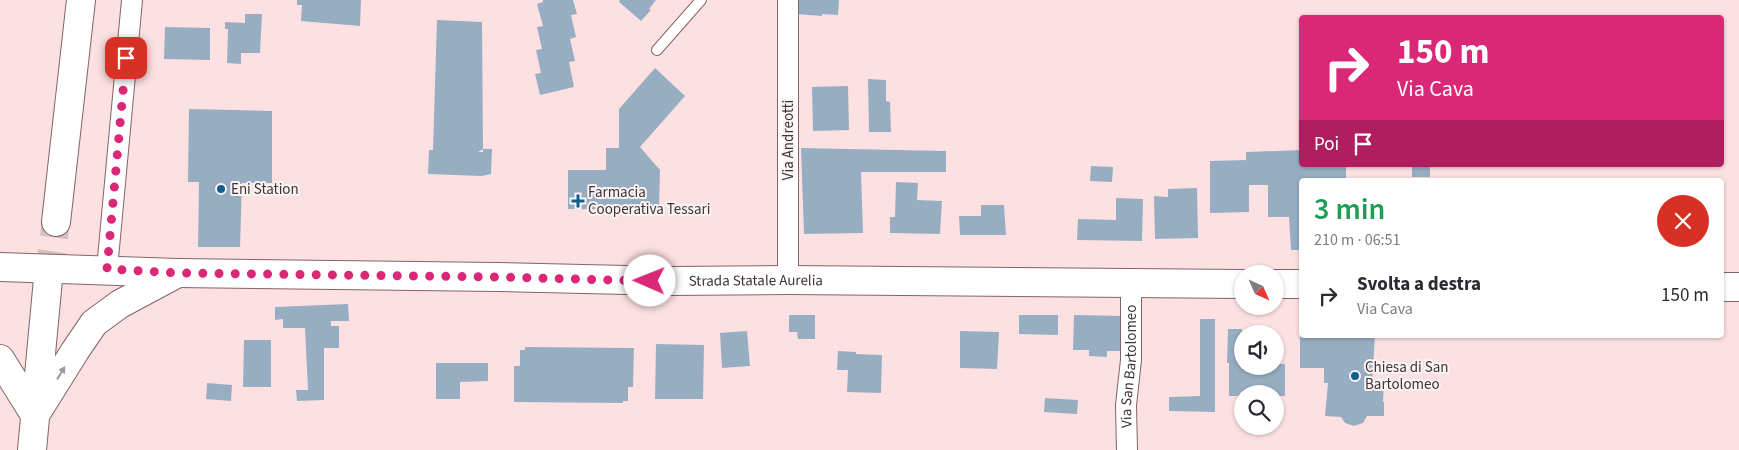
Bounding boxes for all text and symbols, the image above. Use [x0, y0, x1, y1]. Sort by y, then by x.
text: 150 m [1397, 27, 1489, 77]
icon: right [1314, 35, 1379, 100]
pin [105, 37, 147, 79]
icon: arrive [112, 44, 140, 72]
text: Via Cava [1397, 73, 1474, 105]
street label: Via Andreotti [778, 100, 799, 180]
icon: arrive [1349, 130, 1377, 158]
text: Poi [1314, 131, 1339, 158]
place label: Eni Station [231, 179, 299, 200]
place label: Farmacia Cooperativa Tessari [588, 182, 710, 220]
marker: Eni Station [215, 183, 227, 195]
text: 3 min [1314, 188, 1385, 231]
marker: Farmacia Cooperativa Tessari [572, 195, 584, 207]
button: close [1657, 195, 1709, 247]
text: 210 m · 06:51 [1314, 229, 1401, 251]
position arrow [623, 254, 675, 306]
north arrow [1234, 265, 1284, 315]
map controls [1234, 265, 1284, 435]
street label: Strada Statale Aurelia [689, 270, 823, 292]
text: Svolta a destra [1357, 271, 1481, 298]
icon: right [1314, 282, 1342, 310]
text: 150 m [1661, 282, 1709, 309]
text: Via Cava [1357, 298, 1413, 320]
street label: Via San Bartolomeo [1116, 305, 1142, 428]
button: sound [1234, 325, 1284, 375]
place label: Chiesa di San Bartolomeo [1365, 357, 1449, 395]
one-way arrow [56, 367, 65, 380]
marker: Chiesa di San Bartolomeo [1349, 370, 1361, 382]
button: search [1234, 385, 1284, 435]

